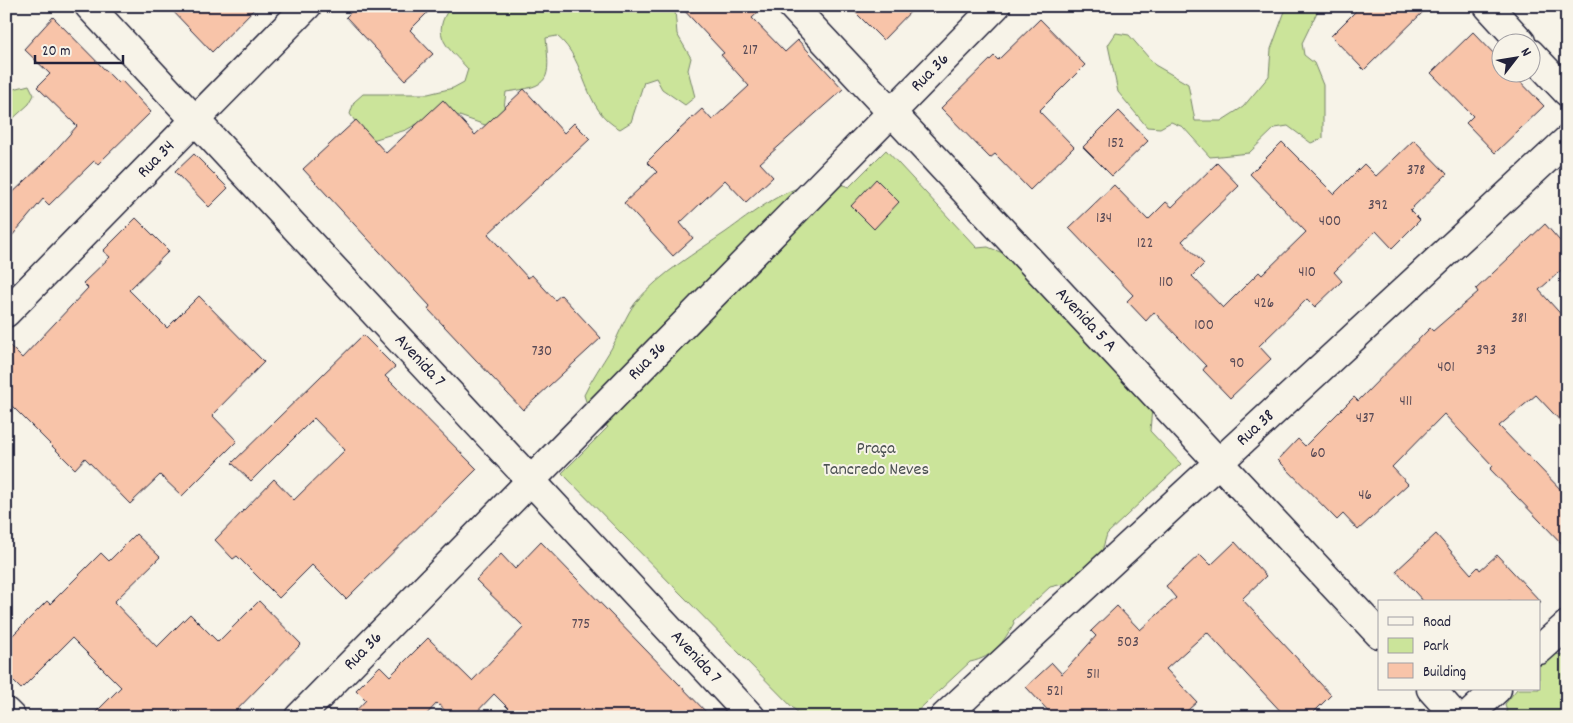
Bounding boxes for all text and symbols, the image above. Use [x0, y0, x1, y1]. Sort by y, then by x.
scale bar [35, 32, 122, 64]
north arrow [1490, 32, 1540, 82]
house number: 217 [742, 40, 758, 62]
text: 20 m [42, 41, 70, 63]
text: N [1515, 44, 1536, 61]
street label: Rua 36 [905, 48, 955, 98]
house number: 152 [1108, 133, 1124, 155]
street label: Rua 34 [132, 135, 181, 184]
house number: 378 [1407, 160, 1425, 182]
house number: 392 [1368, 195, 1388, 217]
house number: 134 [1096, 208, 1112, 230]
house number: 400 [1319, 211, 1341, 233]
house number: 122 [1137, 233, 1153, 255]
house number: 410 [1298, 262, 1316, 284]
house number: 110 [1159, 272, 1173, 294]
street label: Avenida 5 A [1049, 282, 1122, 358]
house number: 426 [1254, 293, 1274, 315]
house number: 381 [1511, 308, 1527, 330]
house number: 100 [1194, 315, 1214, 337]
street label: Avenida 7 [388, 329, 451, 393]
street label: Rua 36 [623, 336, 673, 387]
house number: 393 [1476, 340, 1496, 362]
house number: 730 [532, 341, 552, 363]
house number: 90 [1229, 353, 1245, 375]
house number: 401 [1437, 357, 1455, 379]
house number: 411 [1400, 391, 1412, 413]
street label: Rua 38 [1231, 404, 1281, 452]
house number: 437 [1356, 408, 1375, 430]
park label: Praça Tancredo Neves [823, 437, 929, 483]
house number: 60 [1310, 443, 1326, 465]
house number: 46 [1358, 485, 1372, 507]
legend [1378, 600, 1540, 690]
text: Road [1423, 612, 1451, 634]
house number: 775 [572, 614, 590, 636]
street label: Avenida 7 [664, 625, 727, 690]
street label: Rua 36 [338, 626, 388, 676]
house number: 503 [1117, 632, 1139, 654]
text: Park [1423, 636, 1449, 658]
text: Building [1423, 662, 1466, 684]
house number: 511 [1086, 664, 1100, 686]
house number: 521 [1047, 681, 1063, 703]

